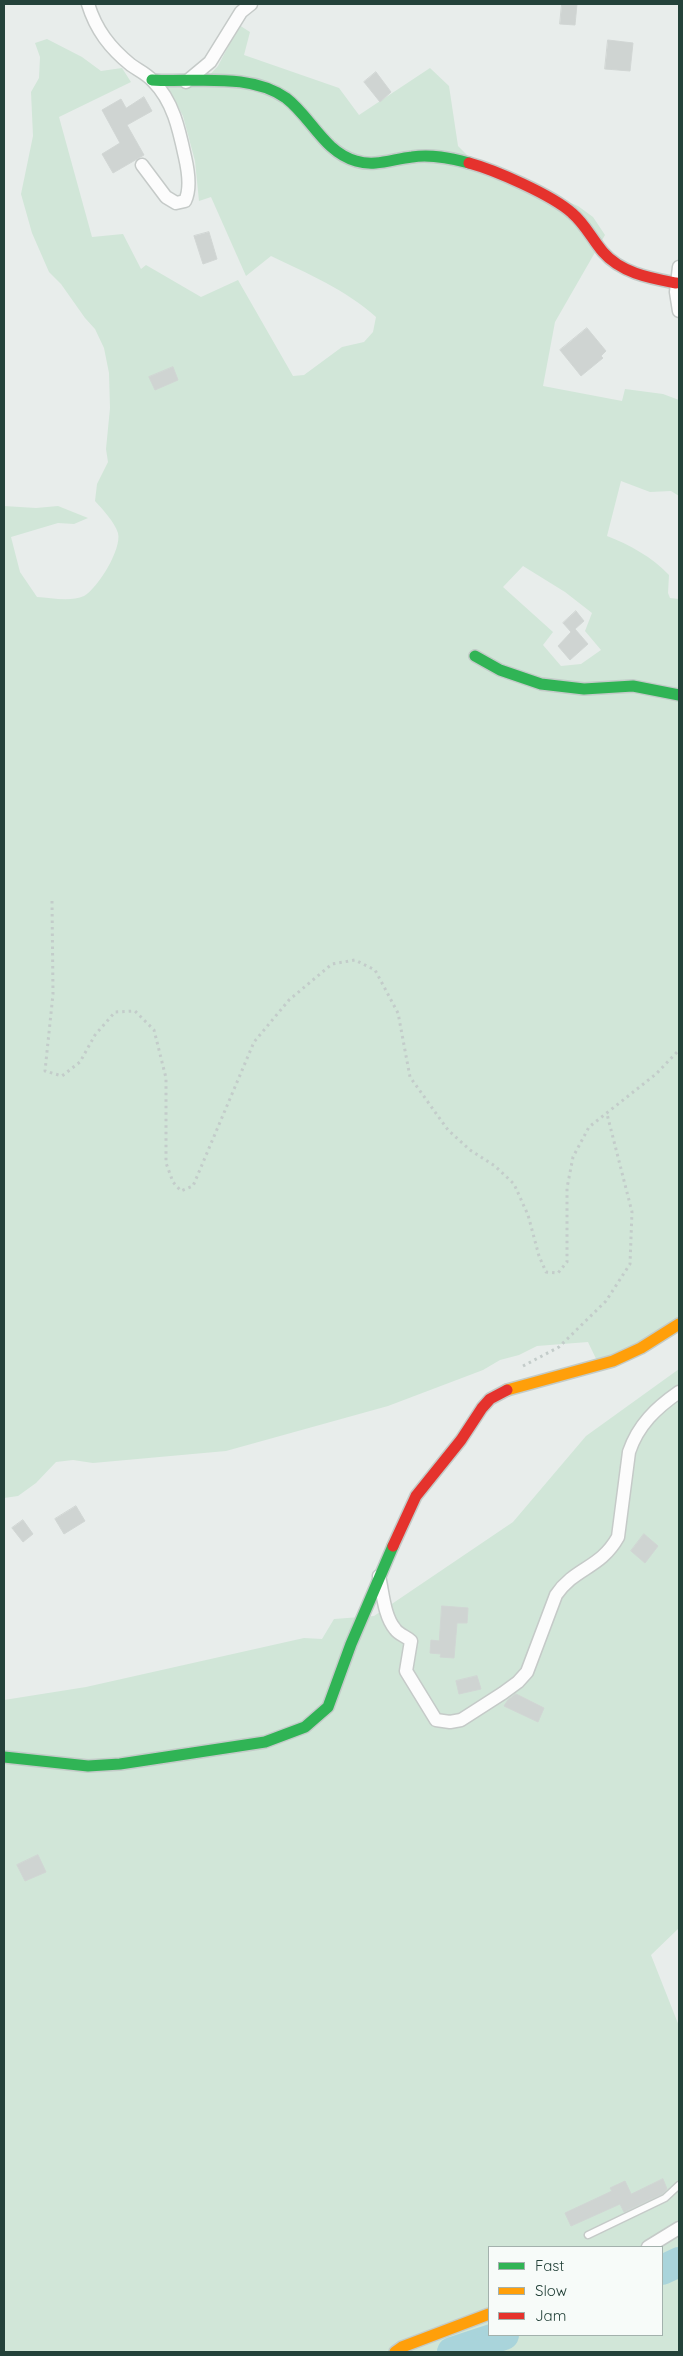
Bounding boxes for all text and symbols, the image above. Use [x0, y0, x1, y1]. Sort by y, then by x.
legend [488, 2246, 663, 2336]
text: Fast [535, 2256, 564, 2275]
text: Slow [535, 2281, 567, 2300]
text: Jam [535, 2306, 566, 2325]

